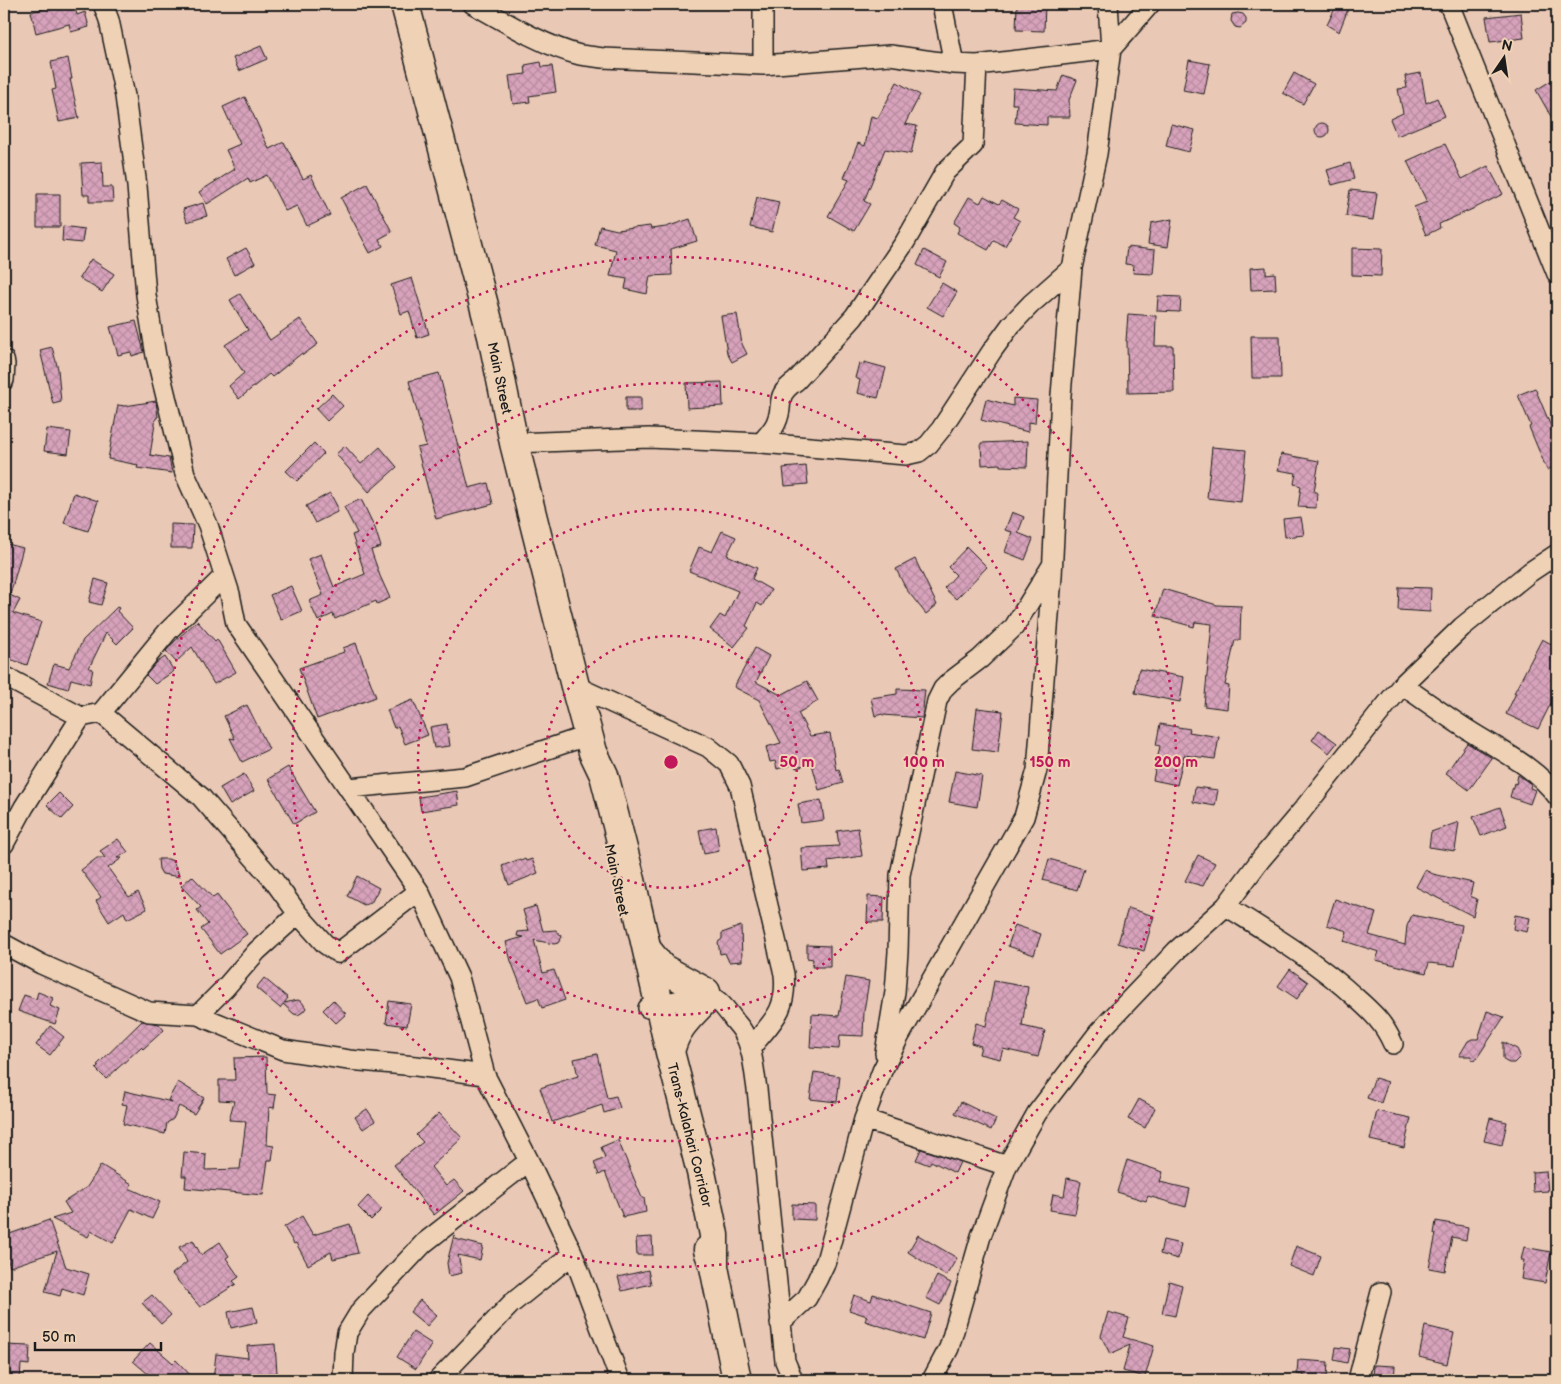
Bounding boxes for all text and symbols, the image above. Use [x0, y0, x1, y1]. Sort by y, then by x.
north arrow [1478, 32, 1528, 82]
text: N [1500, 36, 1514, 55]
street label: Main Street [484, 341, 516, 416]
centre of rings [662, 753, 680, 771]
text: 50 m [780, 753, 815, 772]
text: 100 m [903, 753, 945, 772]
text: 150 m [1029, 753, 1071, 772]
text: 200 m [1154, 753, 1198, 772]
street label: Main Street [601, 843, 633, 918]
street label: Trans-Kalahari Corridor [663, 1061, 716, 1210]
scale bar [35, 1319, 161, 1351]
text: 50 m [42, 1328, 76, 1347]

